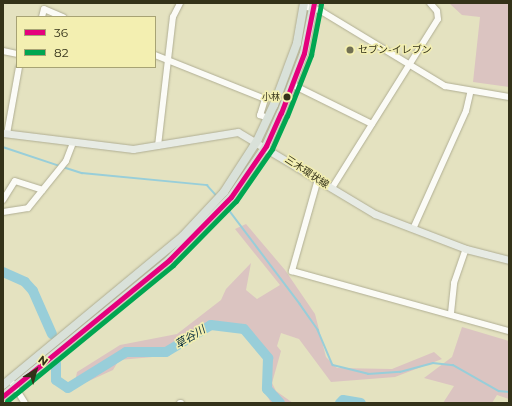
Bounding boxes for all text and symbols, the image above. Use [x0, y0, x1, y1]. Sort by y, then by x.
legend [16, 16, 156, 68]
text: 36 [54, 25, 68, 40]
place label: セブン-イレブン [358, 44, 432, 56]
text: 82 [54, 45, 68, 60]
marker: セブン-イレブン [345, 45, 355, 55]
place label: 小林 [262, 92, 280, 102]
marker: 小林 [282, 92, 292, 102]
street label: 三木環状線 [283, 153, 331, 191]
water label: 草谷川 [172, 323, 208, 351]
north arrow [16, 350, 56, 390]
text: N [35, 352, 51, 369]

